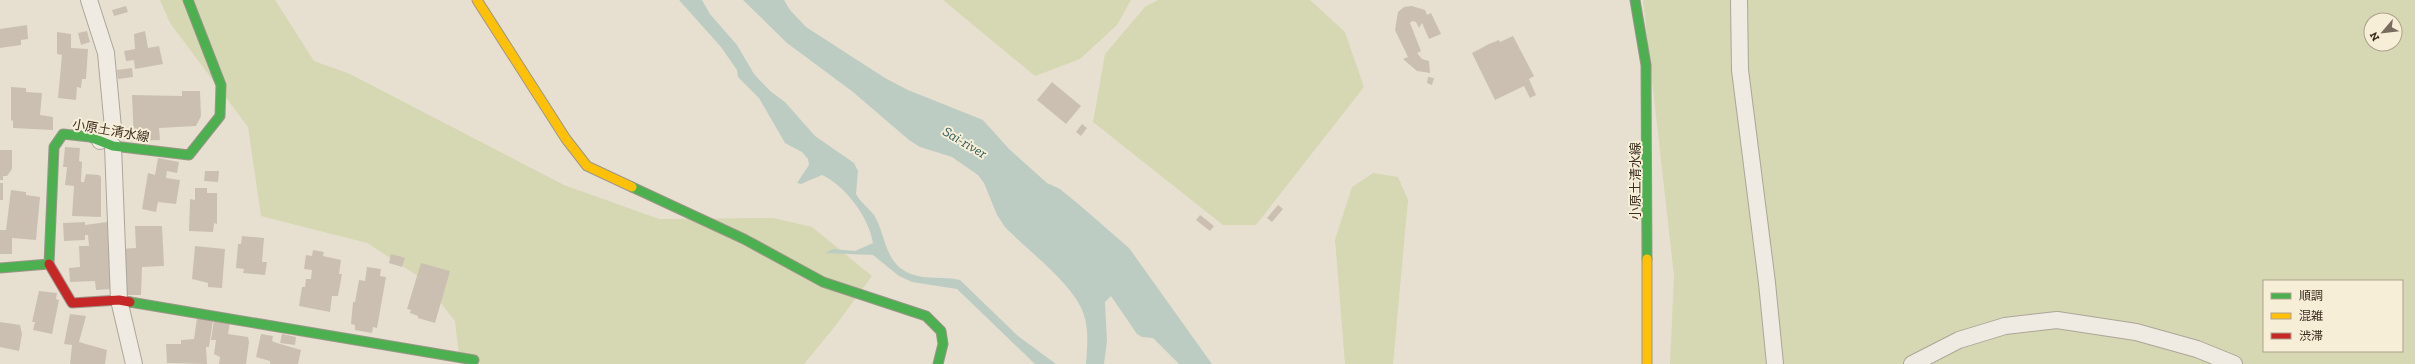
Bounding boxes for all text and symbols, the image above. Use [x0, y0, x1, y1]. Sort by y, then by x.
north arrow [2363, 12, 2403, 52]
text: N [2367, 29, 2382, 43]
street label: 小原土清水線 [71, 116, 151, 145]
water label: Sai-river [940, 123, 990, 162]
street label: 小原土清水線 [1628, 142, 1643, 220]
legend [2263, 280, 2403, 352]
text: 順調 [2299, 289, 2323, 303]
text: 混雑 [2299, 309, 2323, 323]
text: 渋滞 [2299, 329, 2323, 343]

